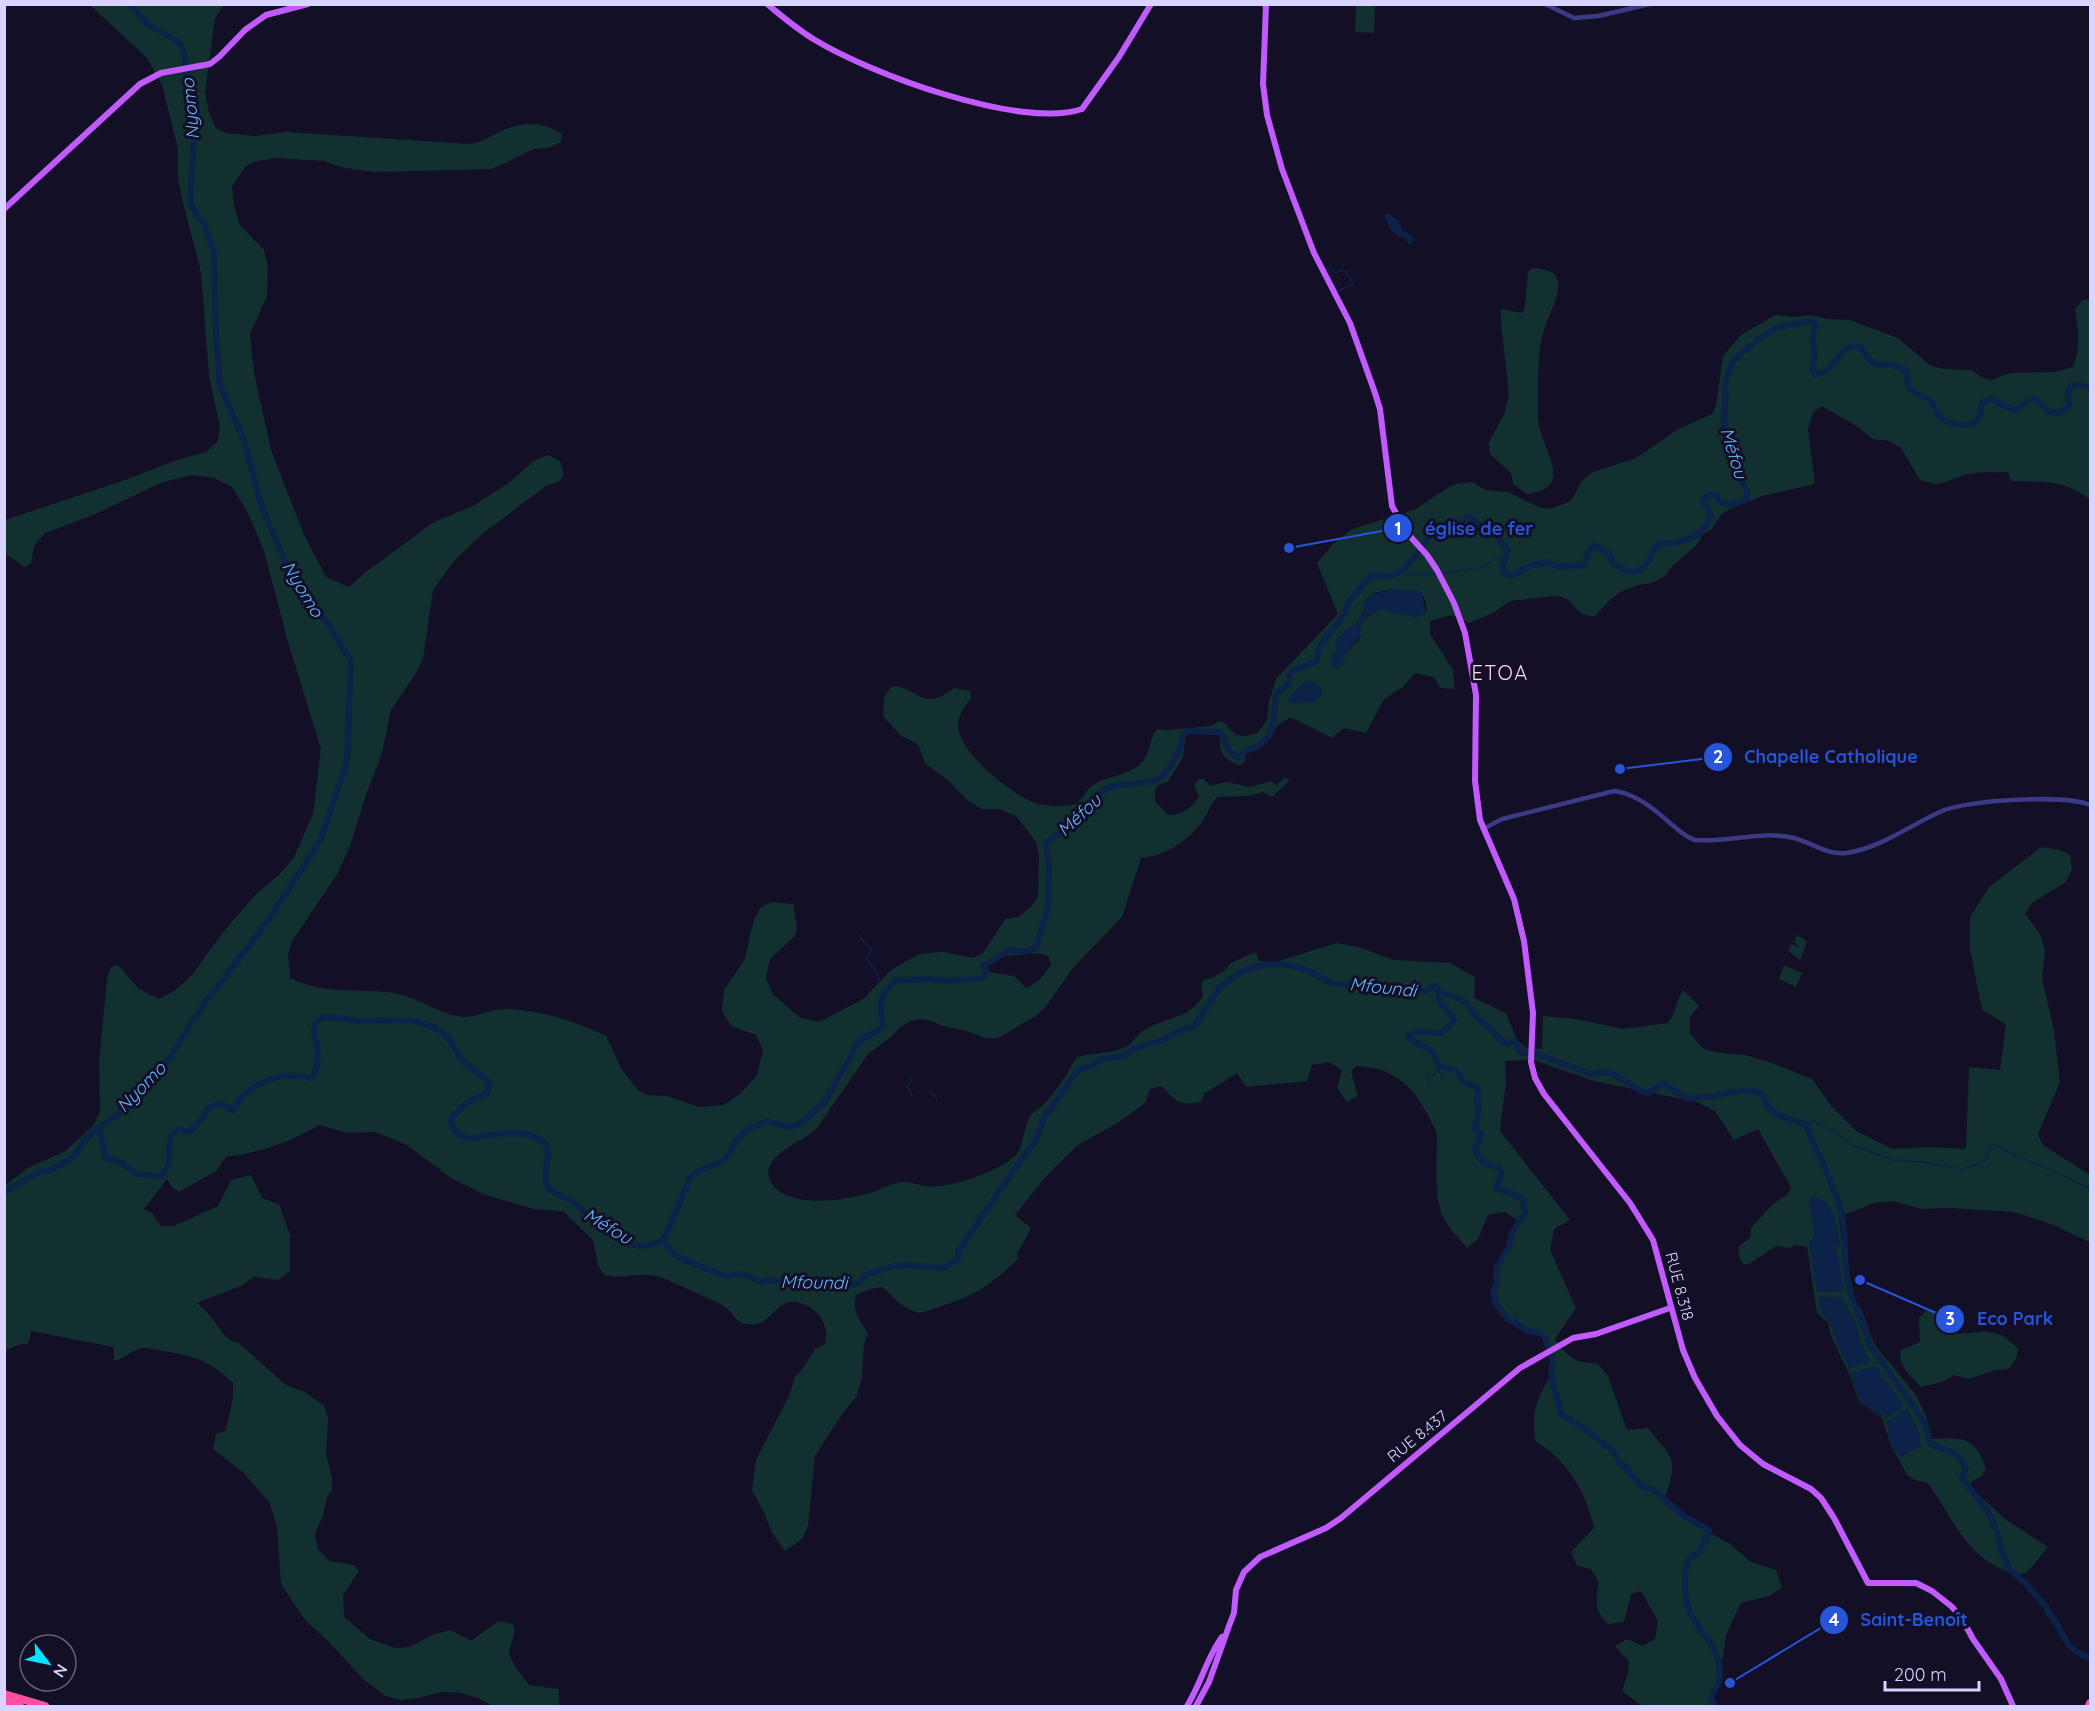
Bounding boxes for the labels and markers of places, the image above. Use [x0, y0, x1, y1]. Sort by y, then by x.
callout: église de fer [1383, 510, 1545, 546]
callout: Chapelle Catholique [1703, 739, 1930, 775]
callout: Eco Park [1935, 1301, 2065, 1337]
callout: Saint-Benoît [1819, 1602, 1980, 1638]

